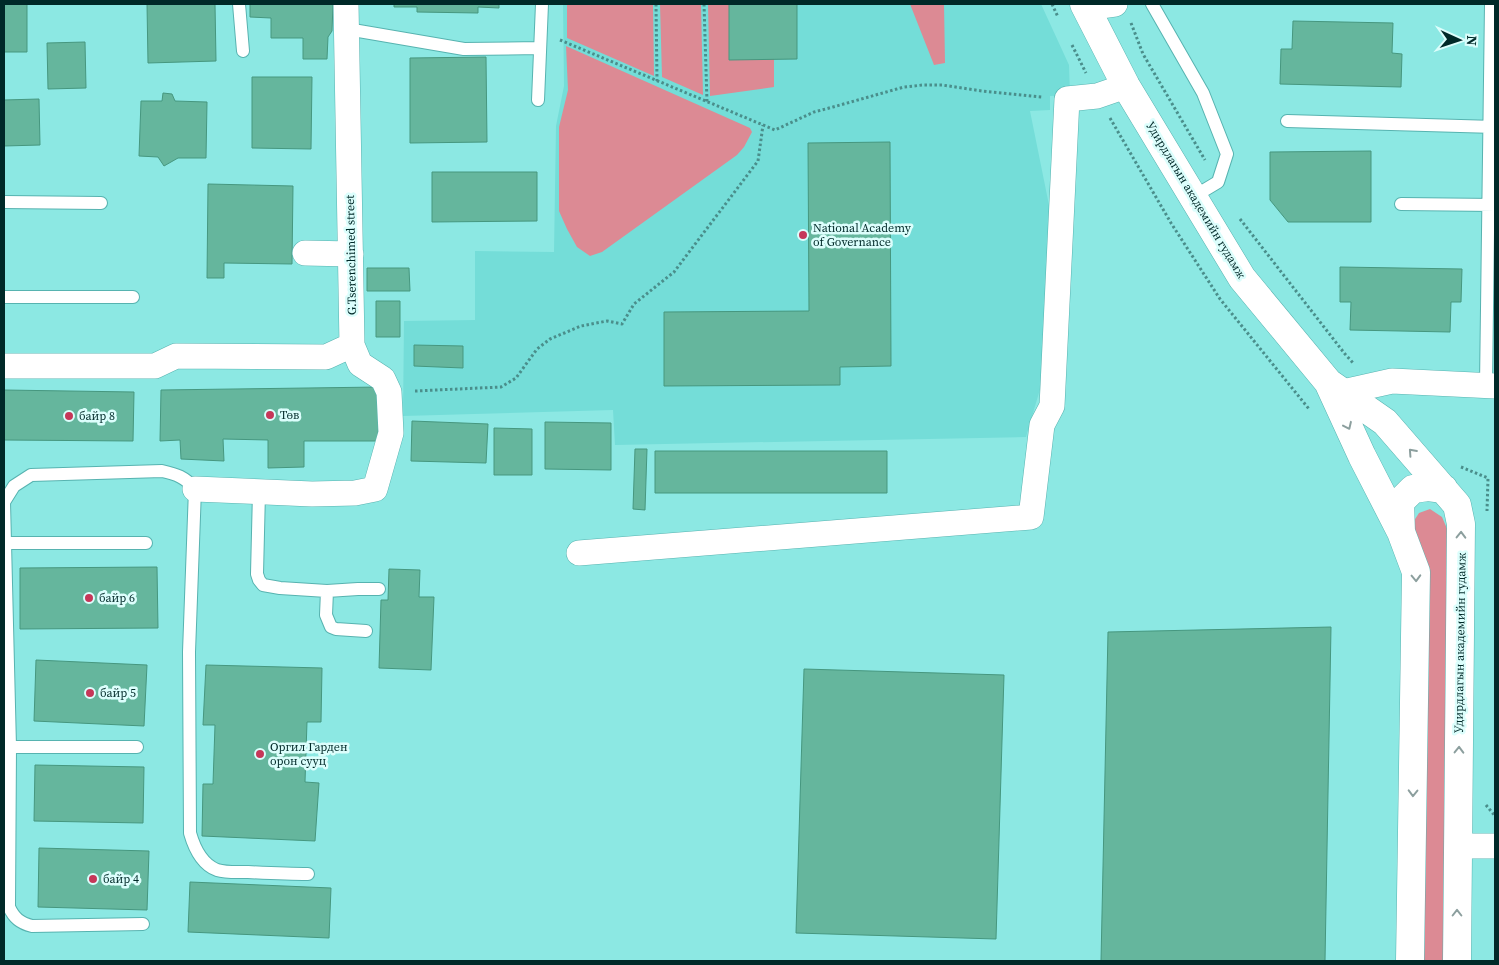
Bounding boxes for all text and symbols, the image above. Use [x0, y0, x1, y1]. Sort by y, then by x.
north arrow [1434, 15, 1484, 65]
text: N [1462, 35, 1482, 46]
street label: Удирдлагын академийн гудамж [1143, 118, 1249, 282]
street label: G.Tserenchimed street [342, 195, 360, 315]
place label: National Academy of Governance [813, 220, 912, 250]
marker: National Academy of Governance [797, 229, 809, 241]
place label: Төв [280, 407, 299, 423]
place label: байр 8 [79, 408, 115, 424]
marker: Төв [264, 409, 276, 421]
marker: байр 8 [63, 410, 75, 422]
one-way arrow [1342, 421, 1352, 430]
one-way arrow [1409, 449, 1418, 458]
one-way arrow [1456, 531, 1466, 538]
street label: Удирдлагын академийн гудамж [1450, 553, 1470, 733]
one-way arrow [1411, 575, 1421, 583]
place label: байр 6 [99, 590, 135, 606]
marker: байр 6 [83, 592, 95, 604]
place label: байр 5 [100, 685, 136, 701]
marker: байр 5 [84, 687, 96, 699]
place label: Оргил Гарден орон сууц [270, 739, 348, 769]
one-way arrow [1454, 746, 1464, 754]
marker: Оргил Гарден орон сууц [254, 748, 266, 760]
one-way arrow [1408, 790, 1418, 797]
place label: байр 4 [103, 871, 139, 887]
marker: байр 4 [87, 873, 99, 885]
one-way arrow [1452, 908, 1463, 916]

